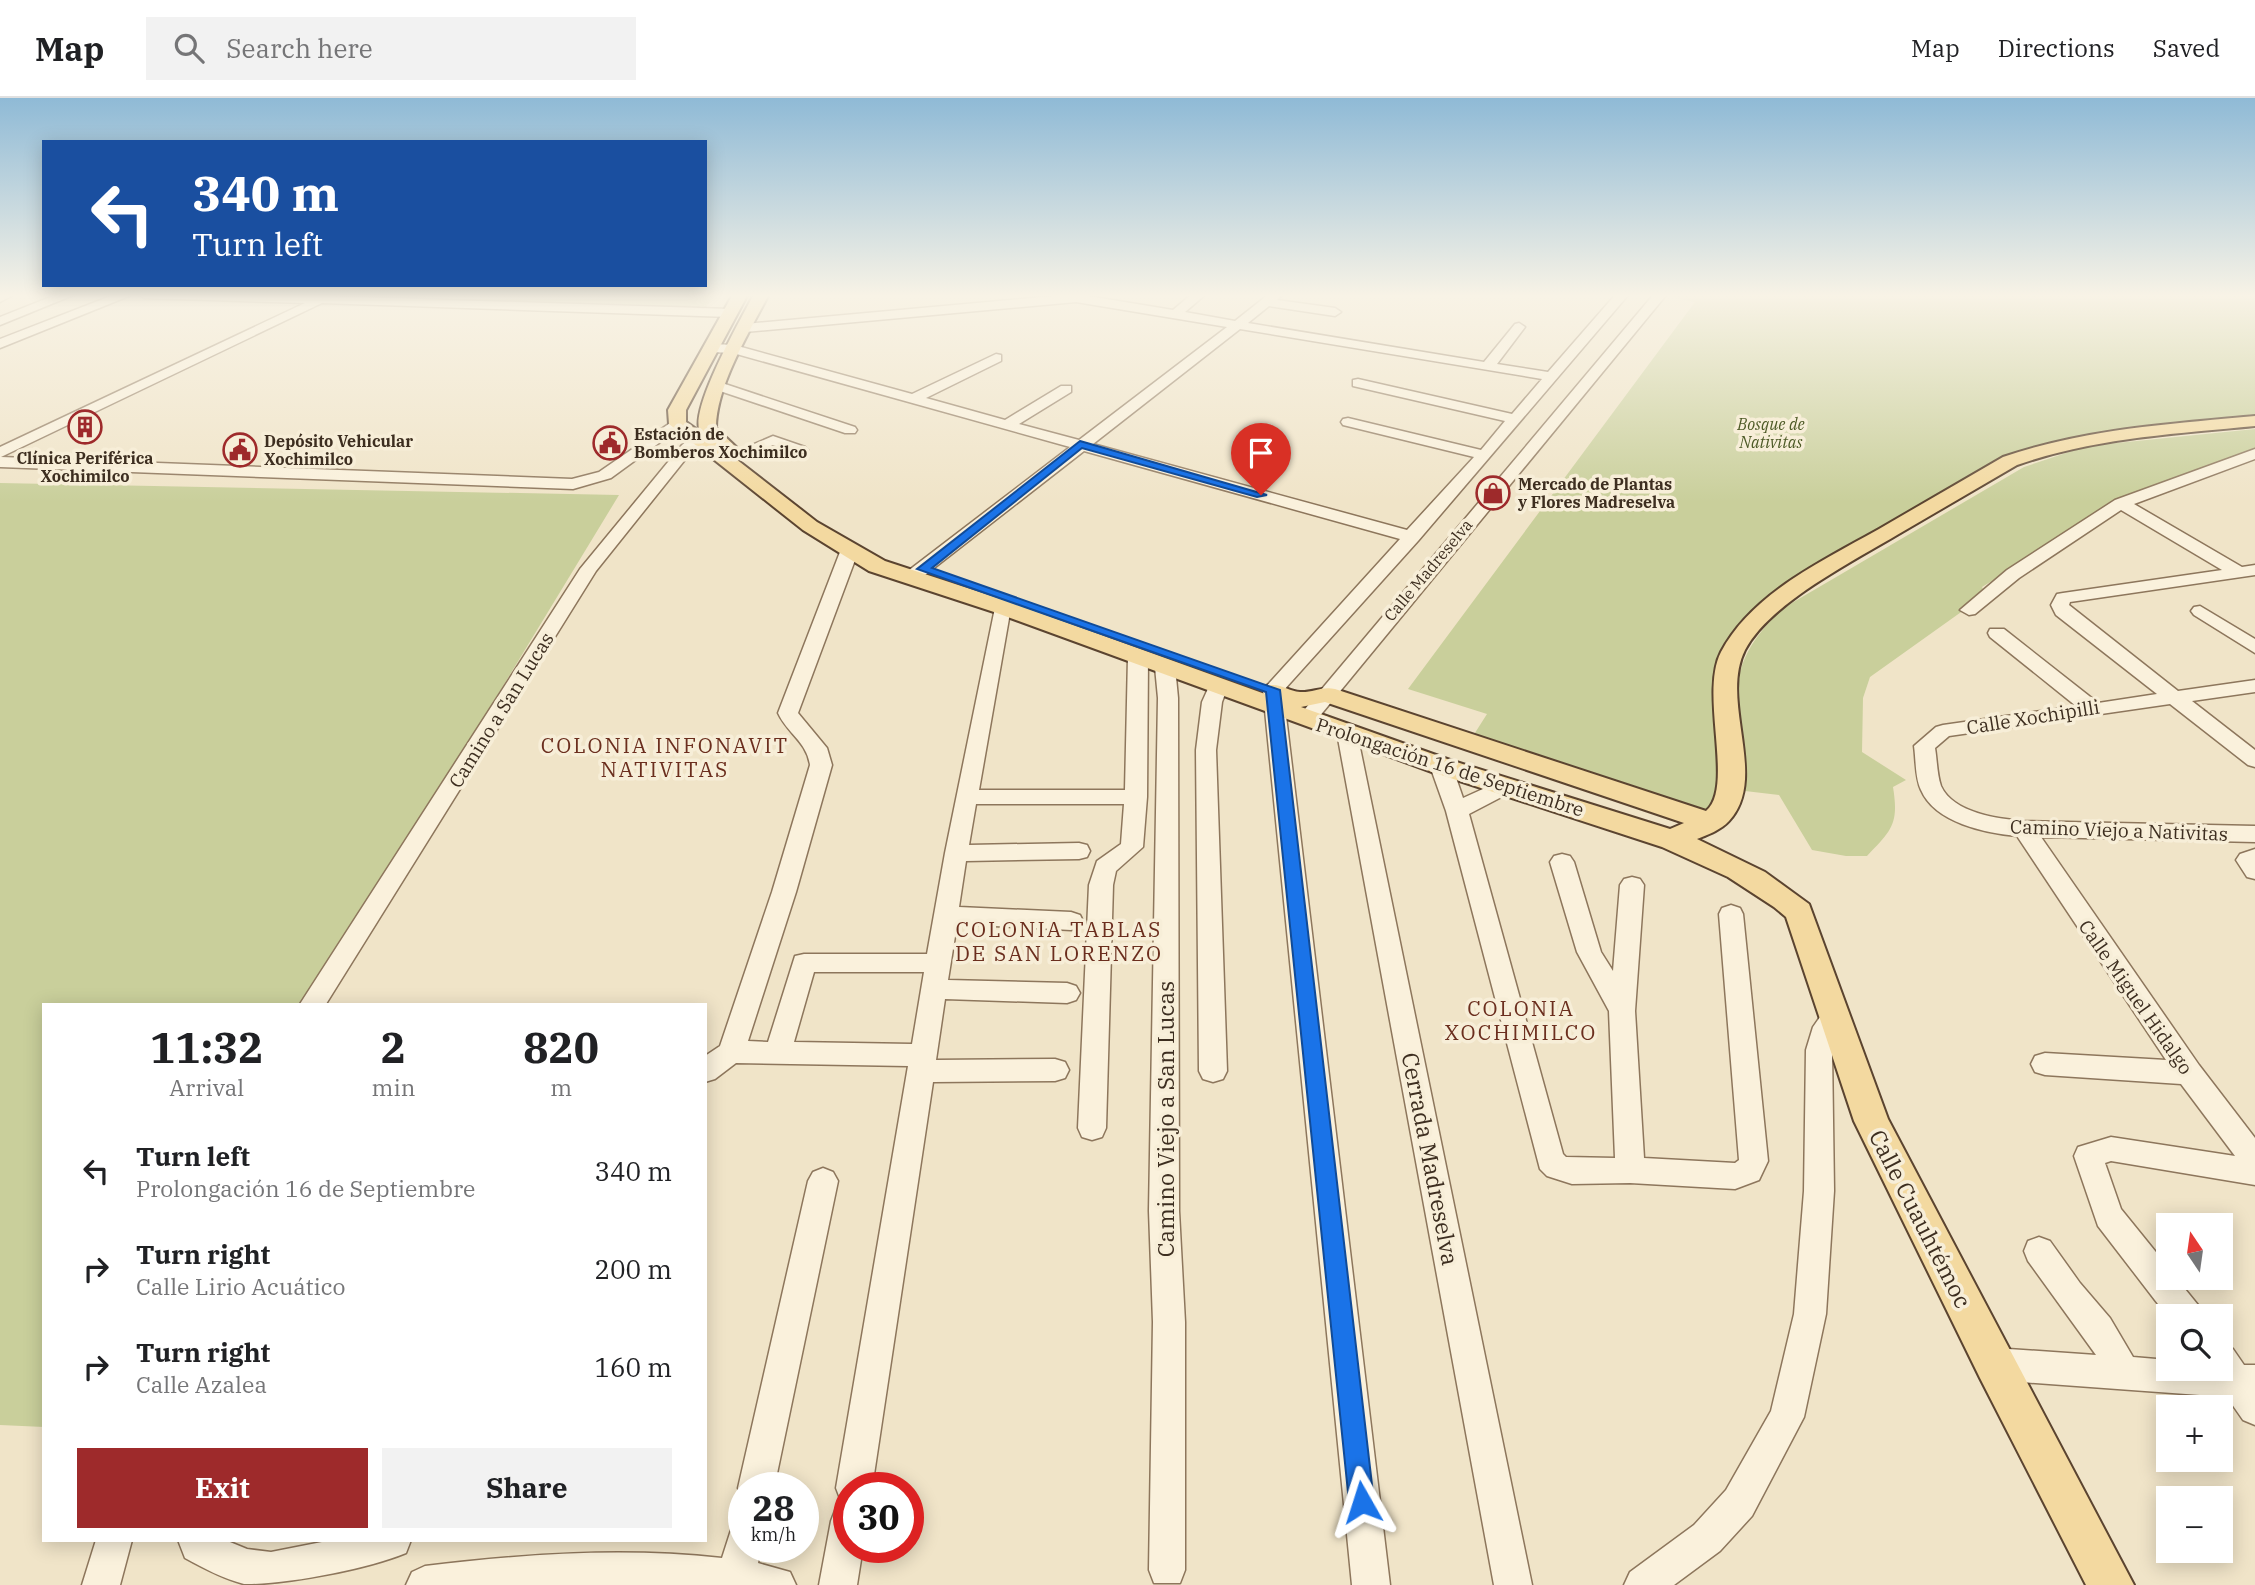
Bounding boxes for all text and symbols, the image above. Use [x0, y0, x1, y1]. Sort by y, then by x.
search box [146, 17, 636, 80]
text: Map [35, 27, 104, 70]
icon: search [170, 29, 208, 67]
text: Search here [226, 31, 373, 65]
text: Map [1911, 32, 1960, 64]
text: Directions [1998, 32, 2115, 64]
text: Saved [2153, 32, 2220, 64]
text: 340 m [192, 161, 339, 224]
icon: left [77, 168, 168, 259]
text: Turn left [192, 223, 323, 265]
building icon: Clínica Periférica Xochimilco [66, 408, 104, 446]
park label: Bosque de Nativitas [1736, 414, 1805, 452]
pin [1231, 423, 1291, 495]
public building icon: Estación de Bomberos Xochimilco [591, 424, 629, 462]
place label: Estación de Bomberos Xochimilco [634, 424, 807, 462]
public building icon: Depósito Vehicular Xochimilco [221, 431, 259, 469]
place label: Depósito Vehicular Xochimilco [264, 431, 413, 469]
icon: arrive [1242, 434, 1280, 472]
place label: Clínica Periférica Xochimilco [16, 448, 154, 486]
shop icon: Mercado de Plantas y Flores Madreselva [1474, 474, 1512, 512]
place label: Mercado de Plantas y Flores Madreselva [1517, 474, 1675, 512]
street label: Calle Madreselva [1379, 515, 1477, 625]
street label: Camino a San Lucas [443, 628, 559, 792]
street label: Calle Xochipilli [1965, 695, 2101, 739]
street label: Prolongación 16 de Septiembre [1313, 712, 1587, 822]
district label: COLONIA INFONAVIT NATIVITAS [541, 731, 789, 783]
street label: Camino Viejo a Nativitas [2010, 814, 2228, 846]
district label: COLONIA TABLAS DE SAN LORENZO [955, 915, 1163, 967]
street label: Calle Miguel Hidalgo [2074, 915, 2198, 1079]
street label: Camino Viejo a San Lucas [1150, 981, 1180, 1257]
district label: COLONIA XOCHIMILCO [1445, 994, 1597, 1046]
text: 11:32 [150, 1020, 264, 1075]
text: 2 [381, 1020, 406, 1075]
text: 820 [523, 1020, 599, 1075]
street label: Cerrada Madreselva [1396, 1050, 1466, 1268]
text: Arrival [169, 1072, 244, 1102]
text: min [372, 1072, 415, 1102]
text: m [550, 1072, 572, 1102]
street label: Calle Cuauhtémoc [1863, 1124, 1979, 1313]
text: Turn left [136, 1139, 250, 1173]
icon: left [77, 1152, 115, 1190]
text: 340 m [594, 1154, 672, 1188]
text: Prolongación 16 de Septiembre [136, 1173, 475, 1203]
north arrow [2156, 1213, 2233, 1290]
map controls [2156, 1213, 2233, 1563]
text: Turn right [136, 1237, 270, 1271]
icon: right [77, 1250, 115, 1288]
text: 200 m [594, 1252, 672, 1286]
text: Calle Lirio Acuático [136, 1271, 345, 1301]
button: search [2156, 1304, 2233, 1381]
text: Turn right [136, 1335, 270, 1369]
icon: right [77, 1348, 115, 1386]
text: 160 m [594, 1350, 672, 1384]
text: Calle Azalea [136, 1369, 267, 1399]
button: + [2156, 1395, 2233, 1472]
button: Exit [77, 1448, 368, 1528]
button: Share [382, 1448, 672, 1528]
position arrow [1325, 1465, 1399, 1539]
speed limit sign: 30 [833, 1472, 924, 1563]
text: 28 [752, 1485, 795, 1531]
button: − [2156, 1486, 2233, 1563]
text: km/h [751, 1523, 796, 1546]

